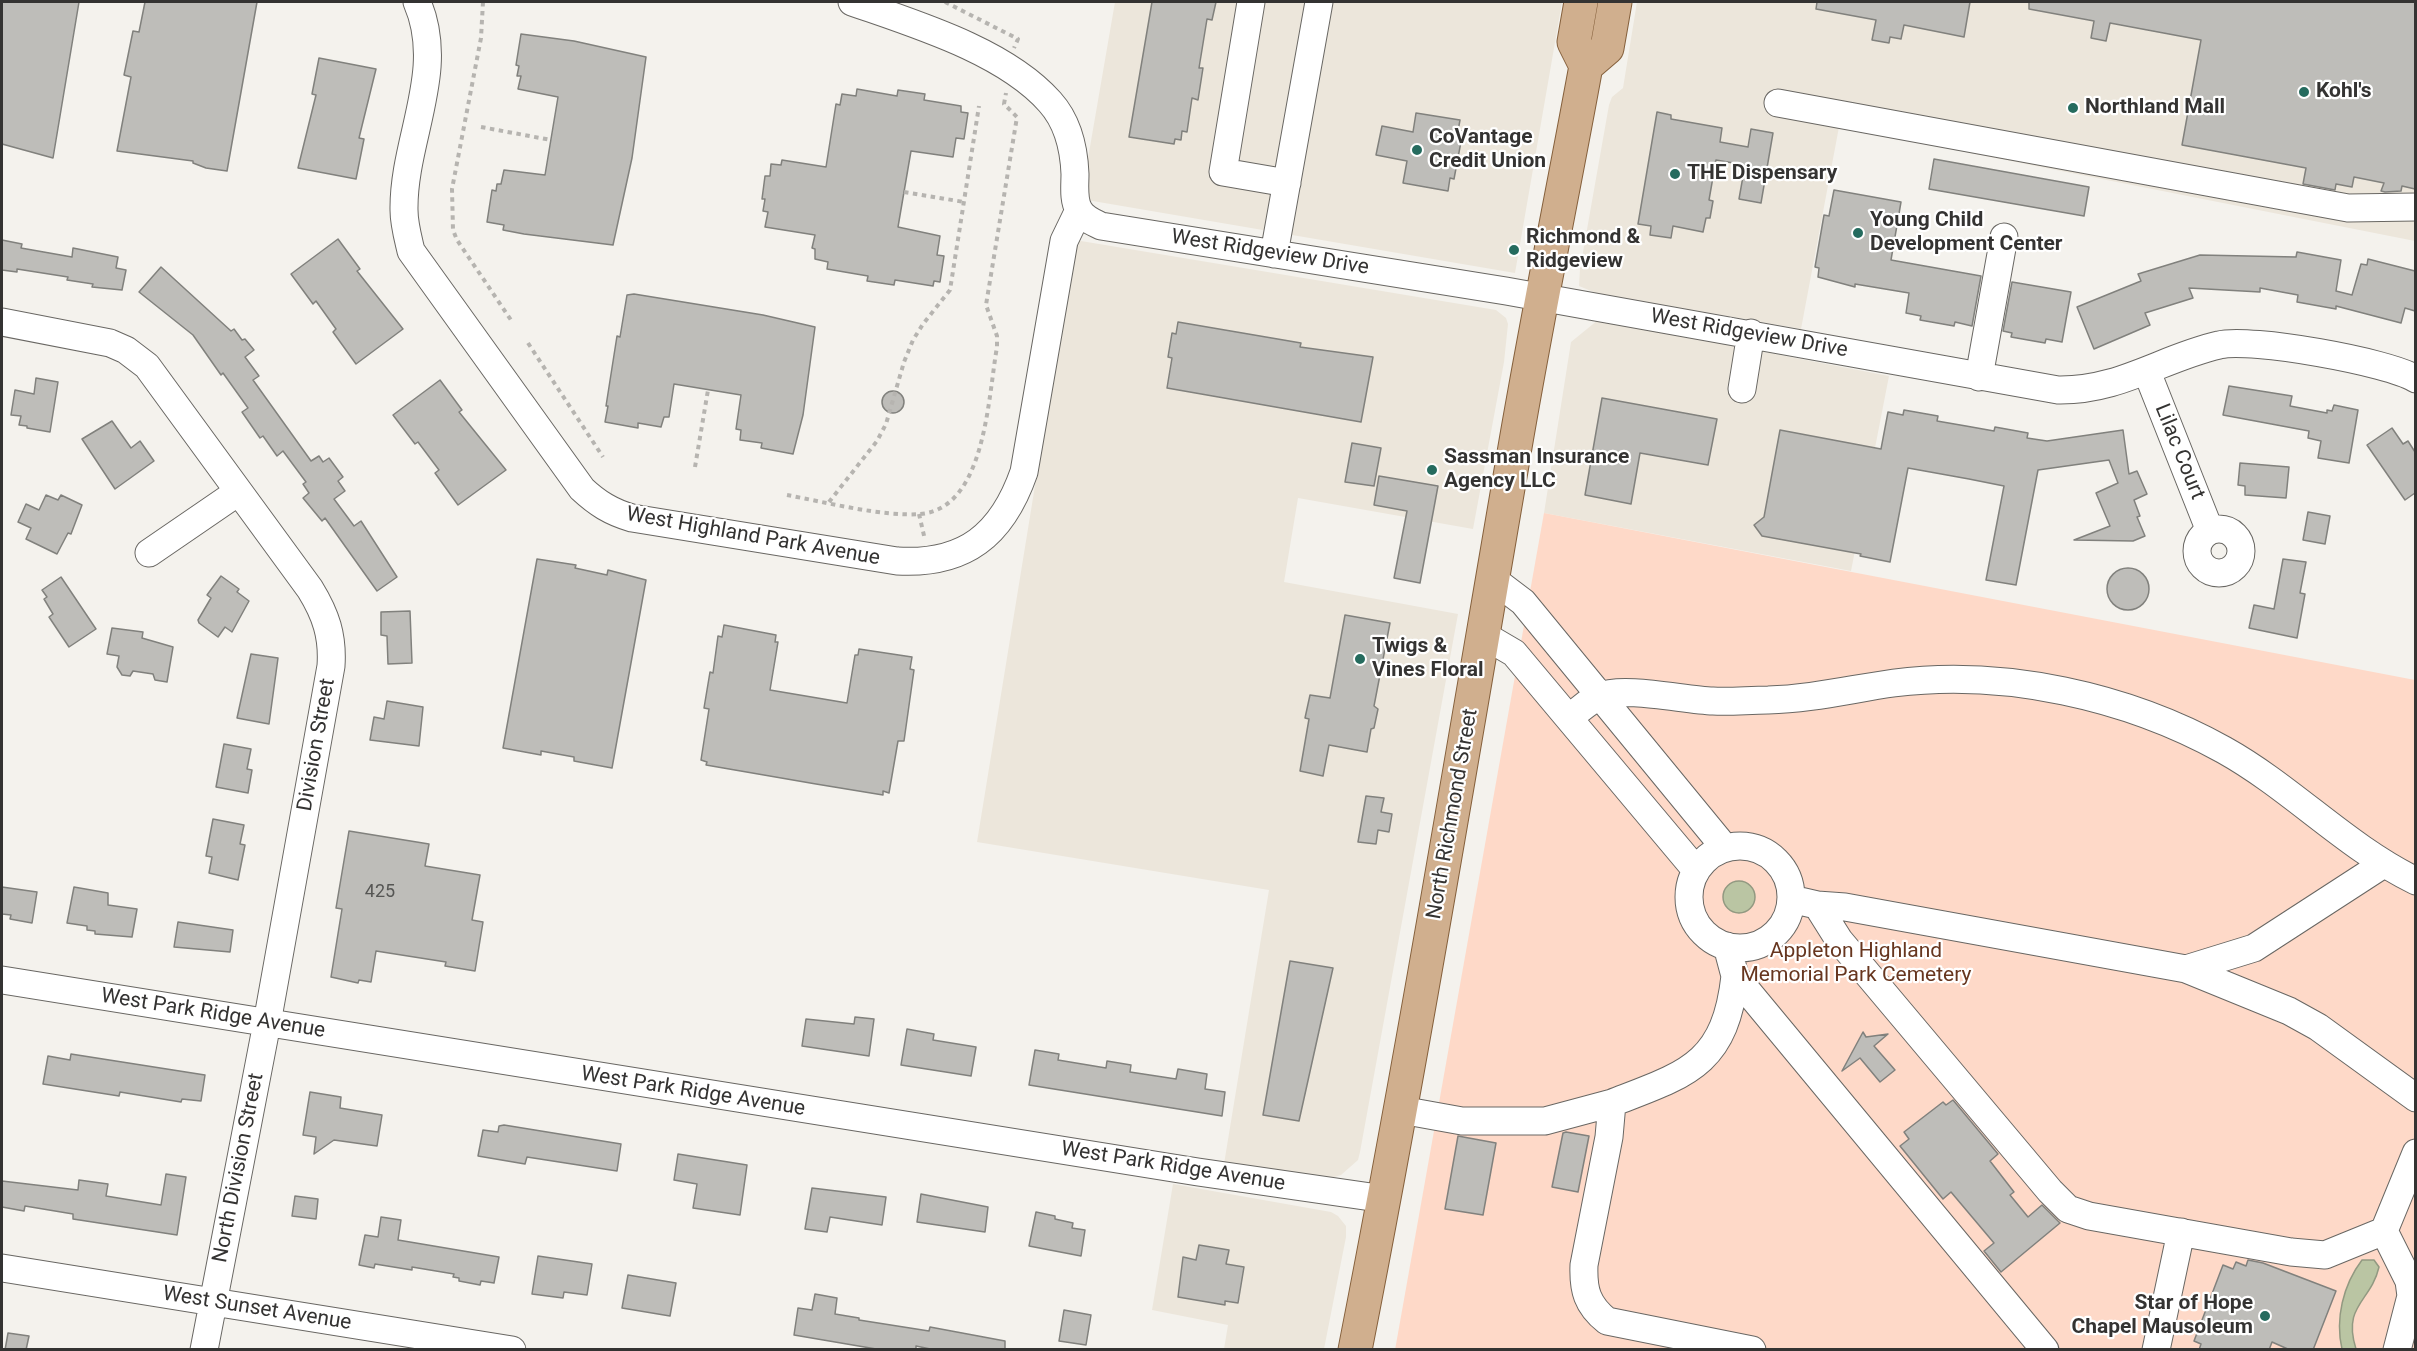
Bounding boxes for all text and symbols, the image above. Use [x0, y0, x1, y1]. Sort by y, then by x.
place label: Kohl's [2316, 79, 2372, 105]
marker: Kohl's [2297, 85, 2311, 99]
place label: Northland Mall [2085, 95, 2225, 121]
marker: Northland Mall [2066, 101, 2080, 115]
place label: CoVantage Credit Union [1429, 125, 1546, 175]
marker: CoVantage Credit Union [1410, 143, 1424, 157]
place label: THE Dispensary [1687, 161, 1837, 187]
marker: THE Dispensary [1668, 167, 1682, 181]
place label: Young Child Development Center [1870, 208, 2063, 258]
street label: West Ridgeview Drive [1169, 225, 1371, 281]
place label: Richmond & Ridgeview [1526, 225, 1640, 275]
marker: Young Child Development Center [1851, 226, 1865, 240]
marker: Richmond & Ridgeview [1507, 243, 1521, 257]
street label: West Ridgeview Drive [1649, 304, 1849, 364]
street label: Lilac Court [2148, 401, 2210, 503]
place label: Sassman Insurance Agency LLC [1444, 445, 1629, 495]
marker: Sassman Insurance Agency LLC [1425, 463, 1439, 477]
street label: West Highland Park Avenue [624, 502, 882, 572]
place label: Twigs & Vines Floral [1372, 634, 1483, 684]
marker: Twigs & Vines Floral [1353, 652, 1367, 666]
street label: Division Street [293, 677, 341, 813]
street label: North Richmond Street [1422, 707, 1484, 921]
house number: 425 [365, 881, 395, 903]
park label: Appleton Highland Memorial Park Cemetery [1741, 939, 1971, 989]
street label: West Park Ridge Avenue [99, 984, 327, 1044]
street label: West Park Ridge Avenue [579, 1062, 807, 1122]
street label: North Division Street [208, 1071, 270, 1265]
street label: West Park Ridge Avenue [1059, 1137, 1287, 1197]
street label: West Sunset Avenue [161, 1282, 353, 1336]
place label: Star of Hope Chapel Mausoleum [2071, 1291, 2253, 1341]
marker: Star of Hope Chapel Mausoleum [2258, 1309, 2272, 1323]

